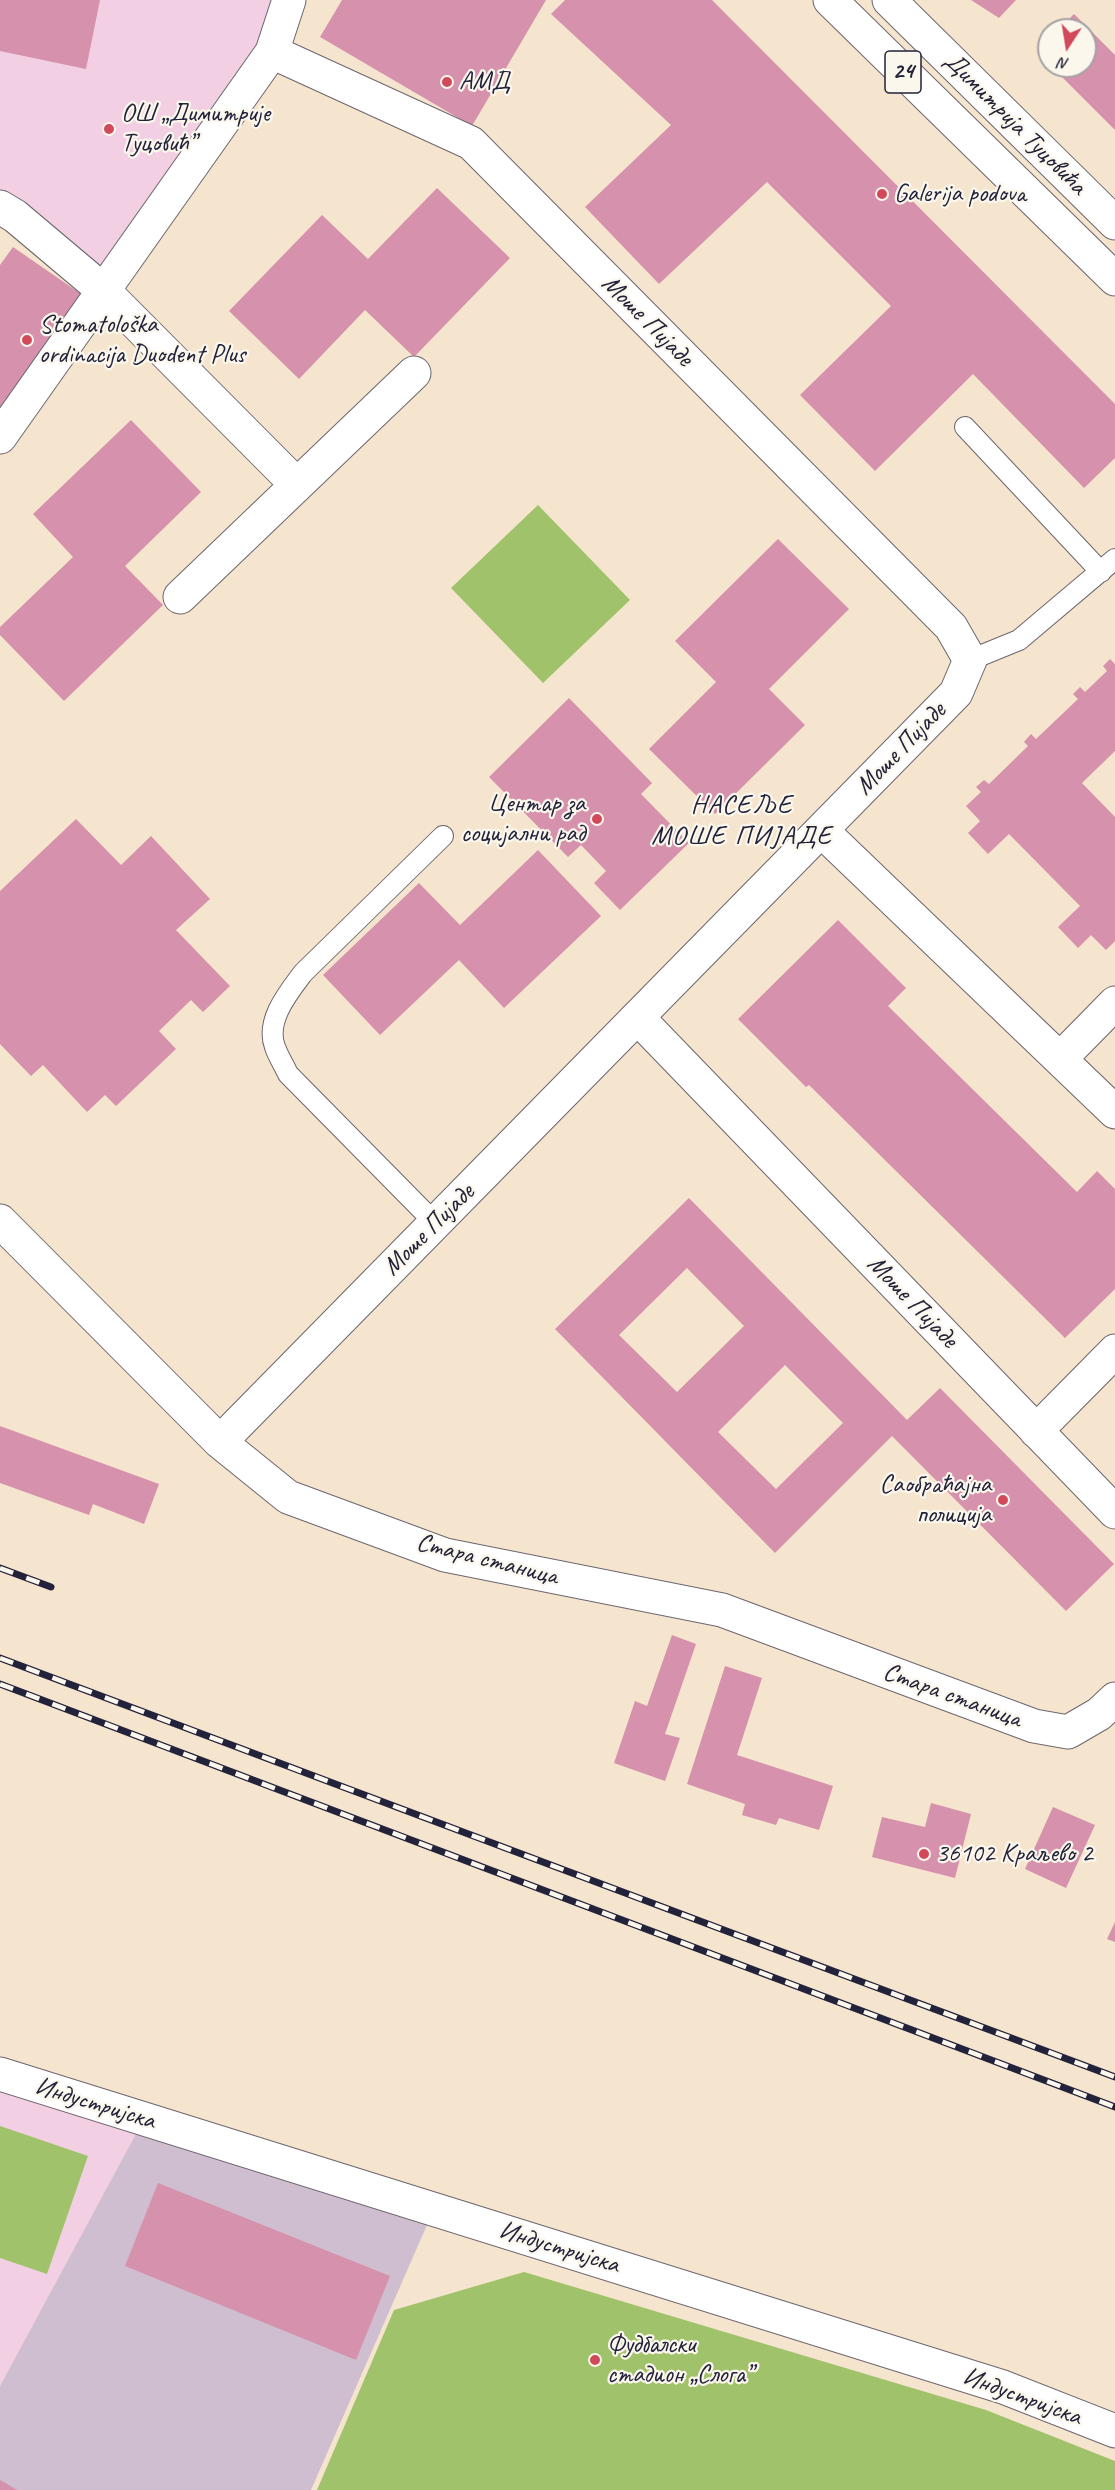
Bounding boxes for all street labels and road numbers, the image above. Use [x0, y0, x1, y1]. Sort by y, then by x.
street label: Димитрија Туцовића [937, 46, 1093, 202]
road number: 24 [885, 51, 921, 93]
street label: Моше Пијаде [595, 269, 699, 373]
street label: Моше Пијаде [849, 696, 953, 802]
street label: Моше Пијаде [377, 1178, 481, 1282]
street label: Моше Пијаде [860, 1249, 964, 1355]
street label: Стара станица [413, 1527, 561, 1593]
street label: Стара станица [879, 1657, 1025, 1735]
street label: Индустријска [31, 2071, 159, 2137]
street label: Индустријска [495, 2215, 623, 2281]
street label: Индустријска [958, 2361, 1086, 2433]

